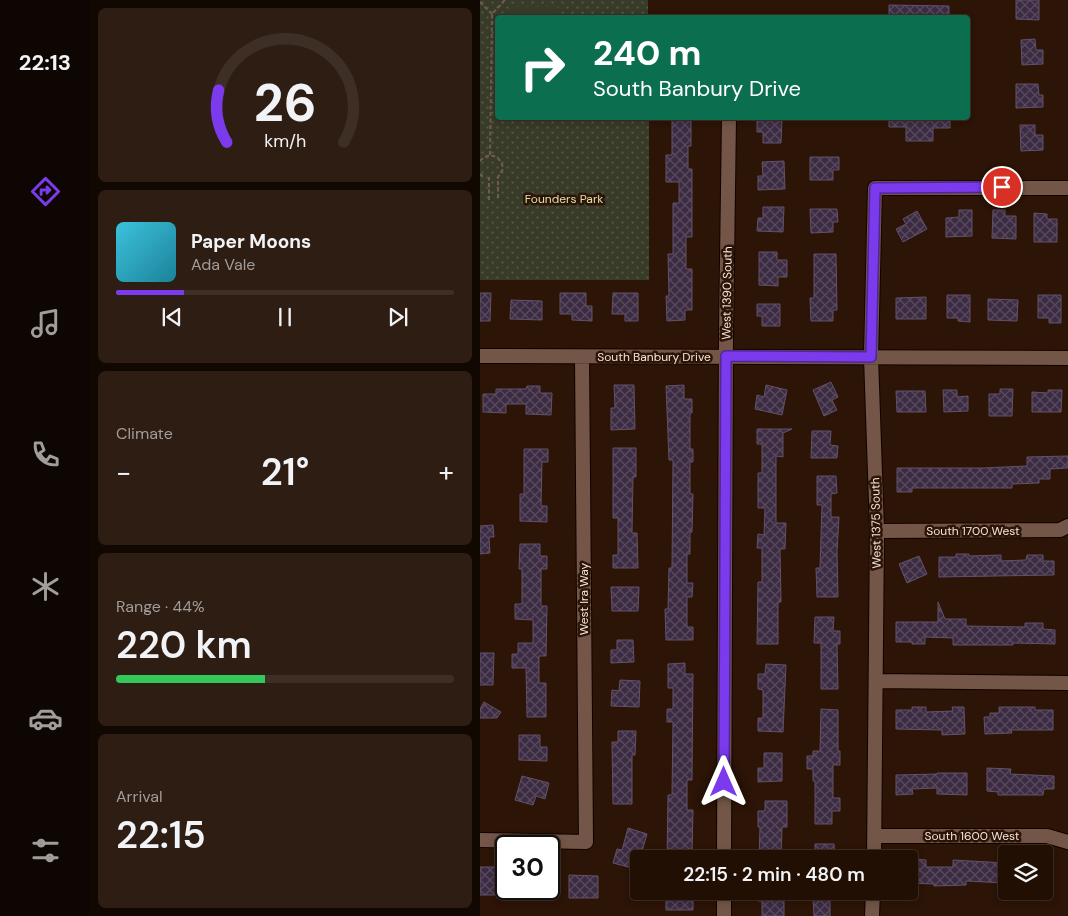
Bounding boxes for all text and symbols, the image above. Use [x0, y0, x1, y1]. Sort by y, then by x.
text: 240 m [593, 30, 702, 76]
icon: right [510, 35, 575, 100]
text: 22:13 [19, 48, 71, 77]
text: 26 [254, 69, 316, 137]
text: South Banbury Drive [593, 74, 801, 103]
text: km/h [264, 129, 306, 153]
pin [981, 166, 1023, 208]
icon: arrive [988, 173, 1016, 201]
icon: directions [28, 174, 63, 209]
park label: Founders Park [525, 191, 603, 207]
text: Paper Moons [191, 229, 311, 254]
street label: West 1390 South [718, 246, 736, 340]
text: Ada Vale [191, 254, 255, 275]
icon: previous [158, 303, 186, 331]
icon: pause [271, 303, 299, 331]
icon: next [384, 303, 412, 331]
icon: music [28, 306, 63, 341]
street label: South Banbury Drive [597, 349, 711, 365]
text: Climate [116, 423, 173, 444]
icon: phone [28, 437, 63, 472]
text: 21° [261, 447, 309, 497]
text: − [116, 454, 131, 491]
text: + [439, 454, 454, 491]
street label: West 1375 South [867, 477, 885, 569]
street label: South 1700 West [926, 523, 1020, 539]
street label: West Ira Way [576, 562, 592, 635]
icon: climate [28, 569, 63, 604]
text: Range · 44% [116, 596, 204, 617]
text: 220 km [116, 620, 252, 670]
icon: car [28, 701, 63, 736]
position arrow [697, 755, 749, 807]
text: Arrival [116, 786, 163, 807]
text: 22:15 [116, 810, 206, 860]
street label: South 1600 West [925, 828, 1020, 844]
icon: filters [28, 833, 63, 868]
speed limit sign: 30 [495, 835, 560, 900]
map controls [998, 845, 1053, 900]
button: layers [998, 845, 1053, 900]
text: 22:15 · 2 min · 480 m [683, 862, 865, 887]

